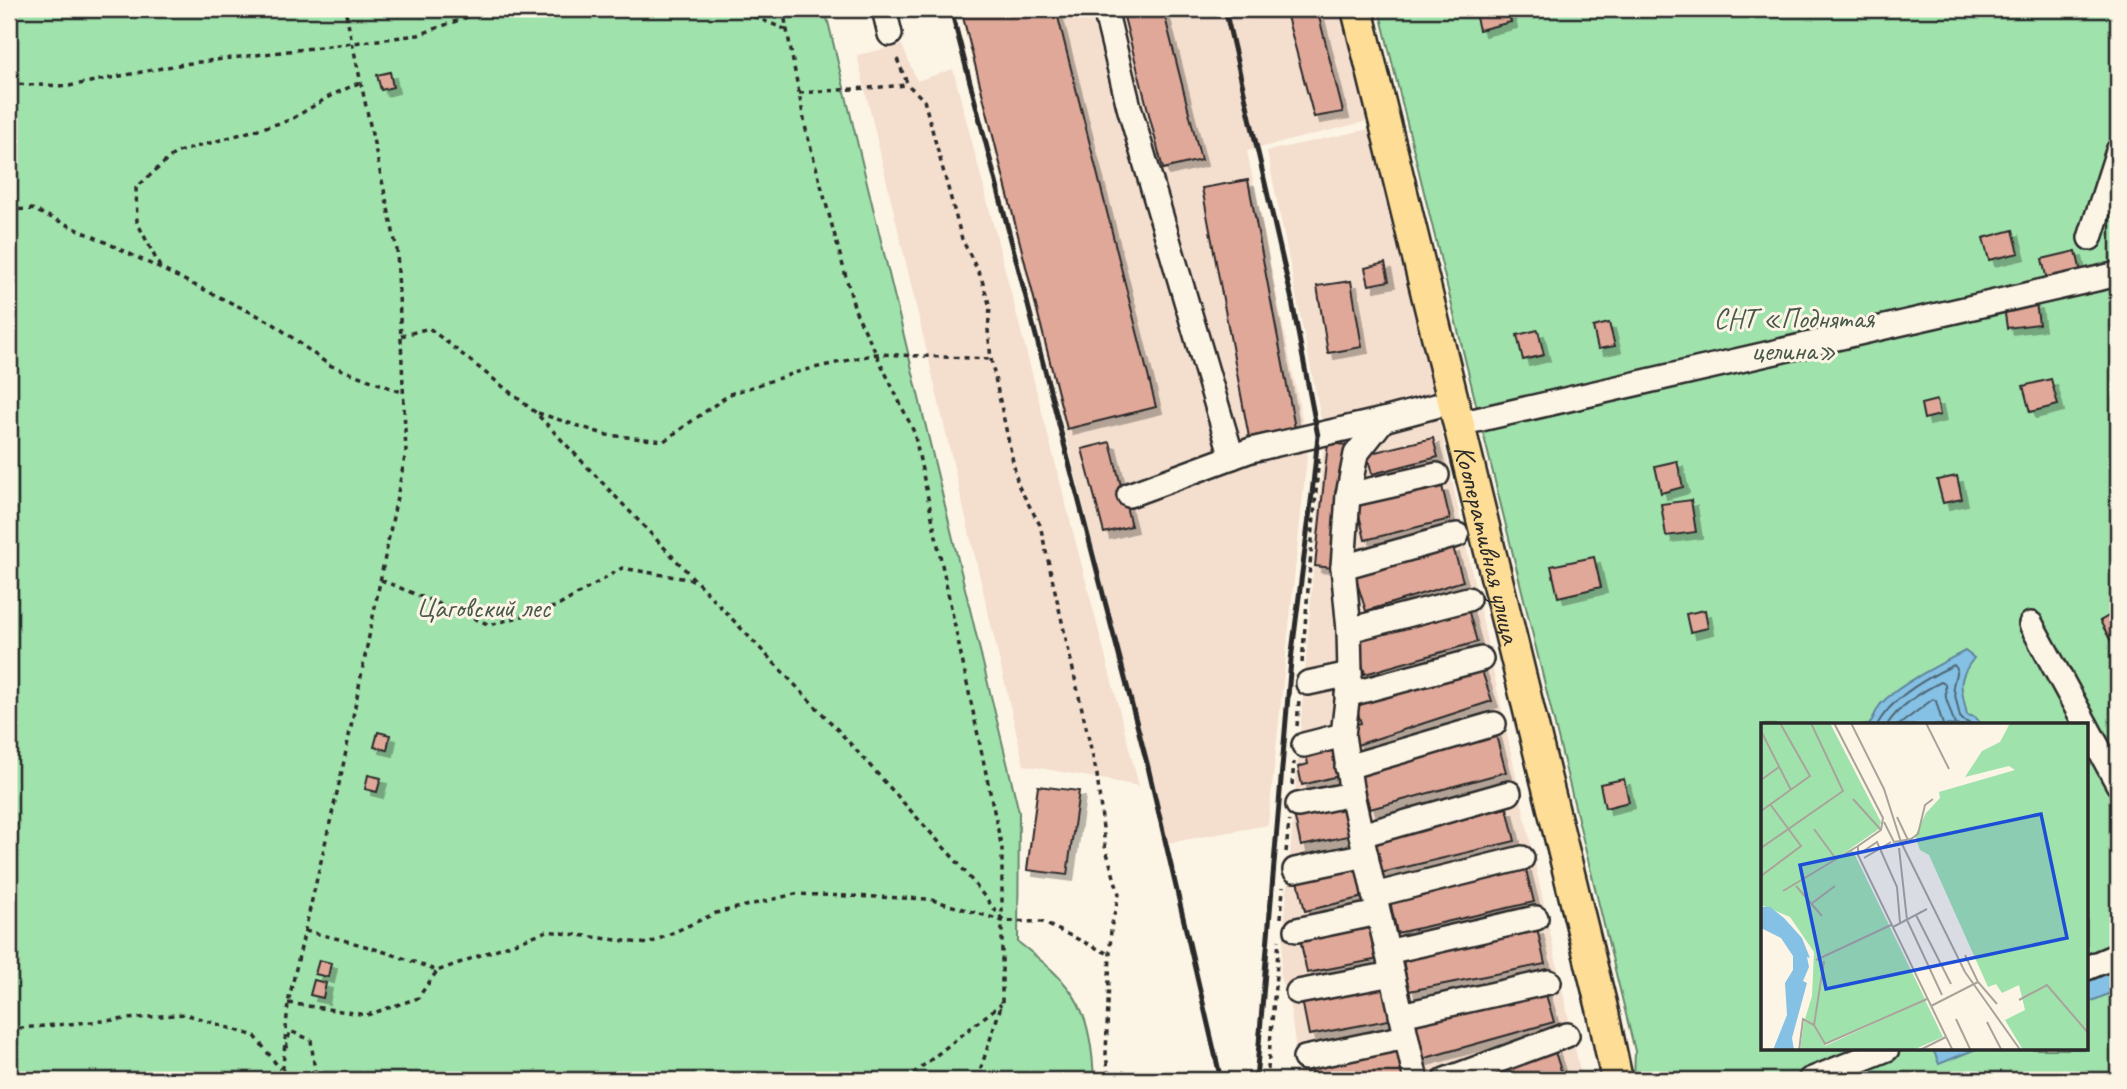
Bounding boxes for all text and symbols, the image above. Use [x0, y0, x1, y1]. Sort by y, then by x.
park label: СНТ «Поднятая целина» [1714, 301, 1875, 368]
street label: Кооперативная улица [1447, 441, 1529, 649]
park label: Цаговский лес [416, 590, 551, 625]
inset map [1761, 723, 2088, 1050]

